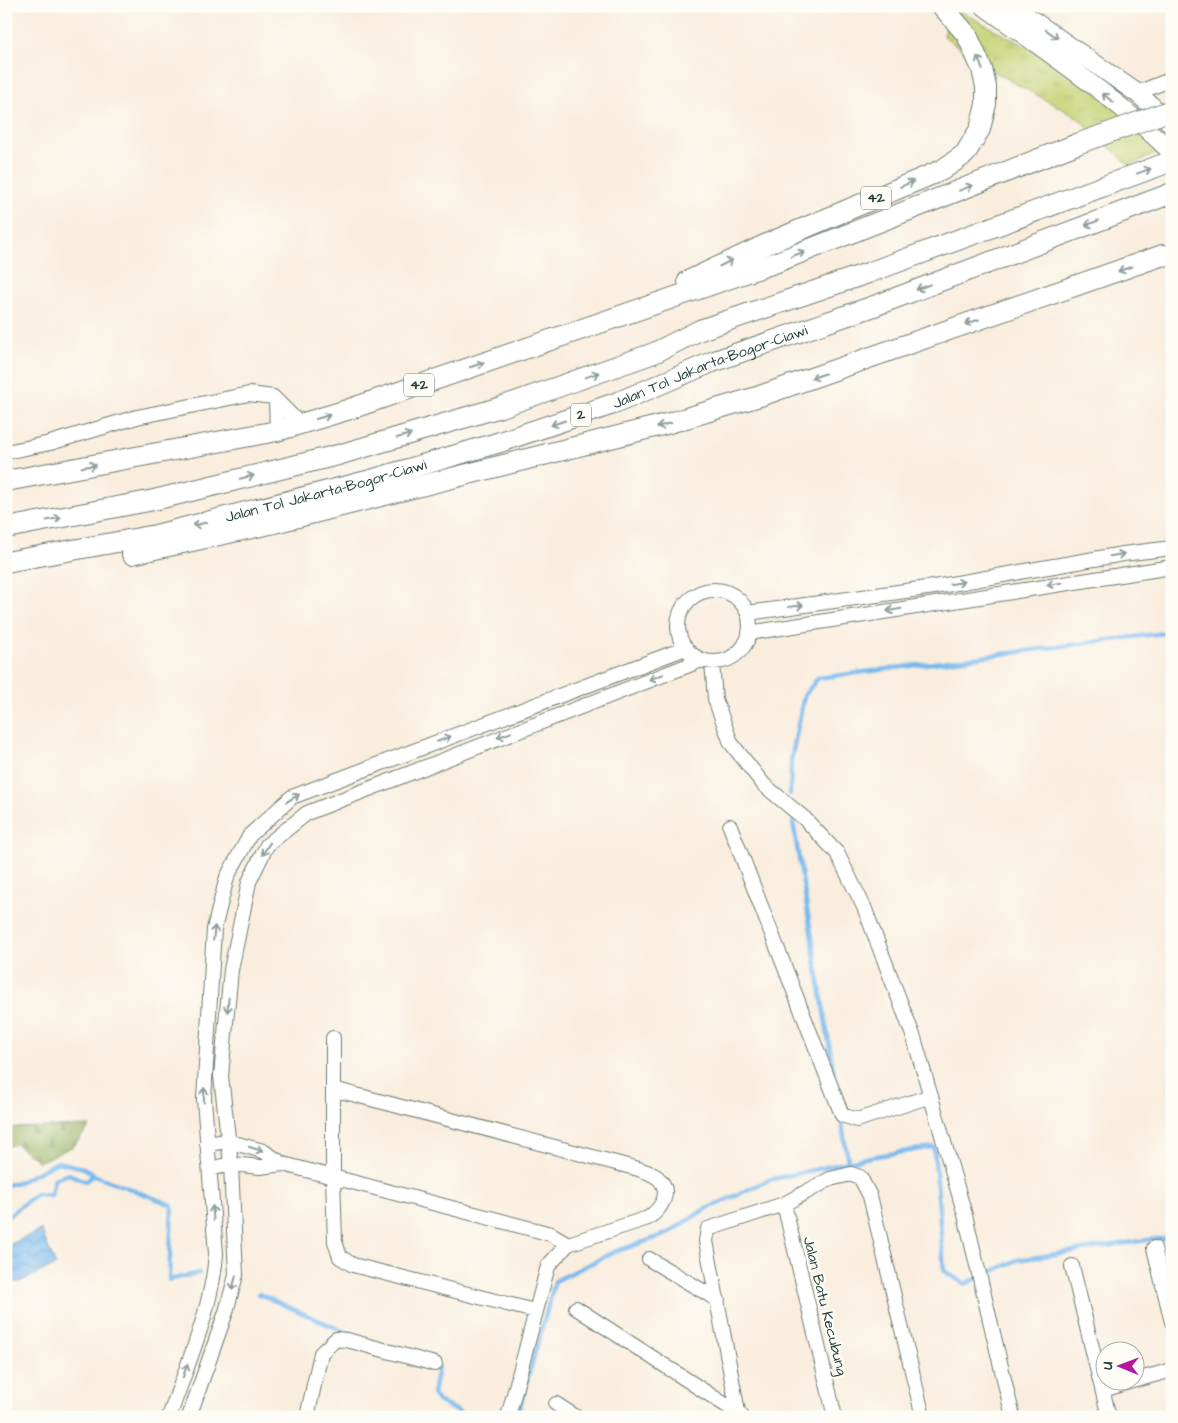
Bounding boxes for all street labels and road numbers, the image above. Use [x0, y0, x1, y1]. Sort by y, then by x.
road number: 42 [861, 187, 891, 210]
street label: Jalan Tol Jakarta–Bogor–Ciawi [609, 319, 811, 414]
road number: 42 [404, 374, 434, 396]
road number: 2 [571, 404, 591, 426]
street label: Jalan Tol Jakarta–Bogor–Ciawi [223, 453, 430, 527]
street label: Jalan Batu Kecubung [797, 1234, 853, 1378]

